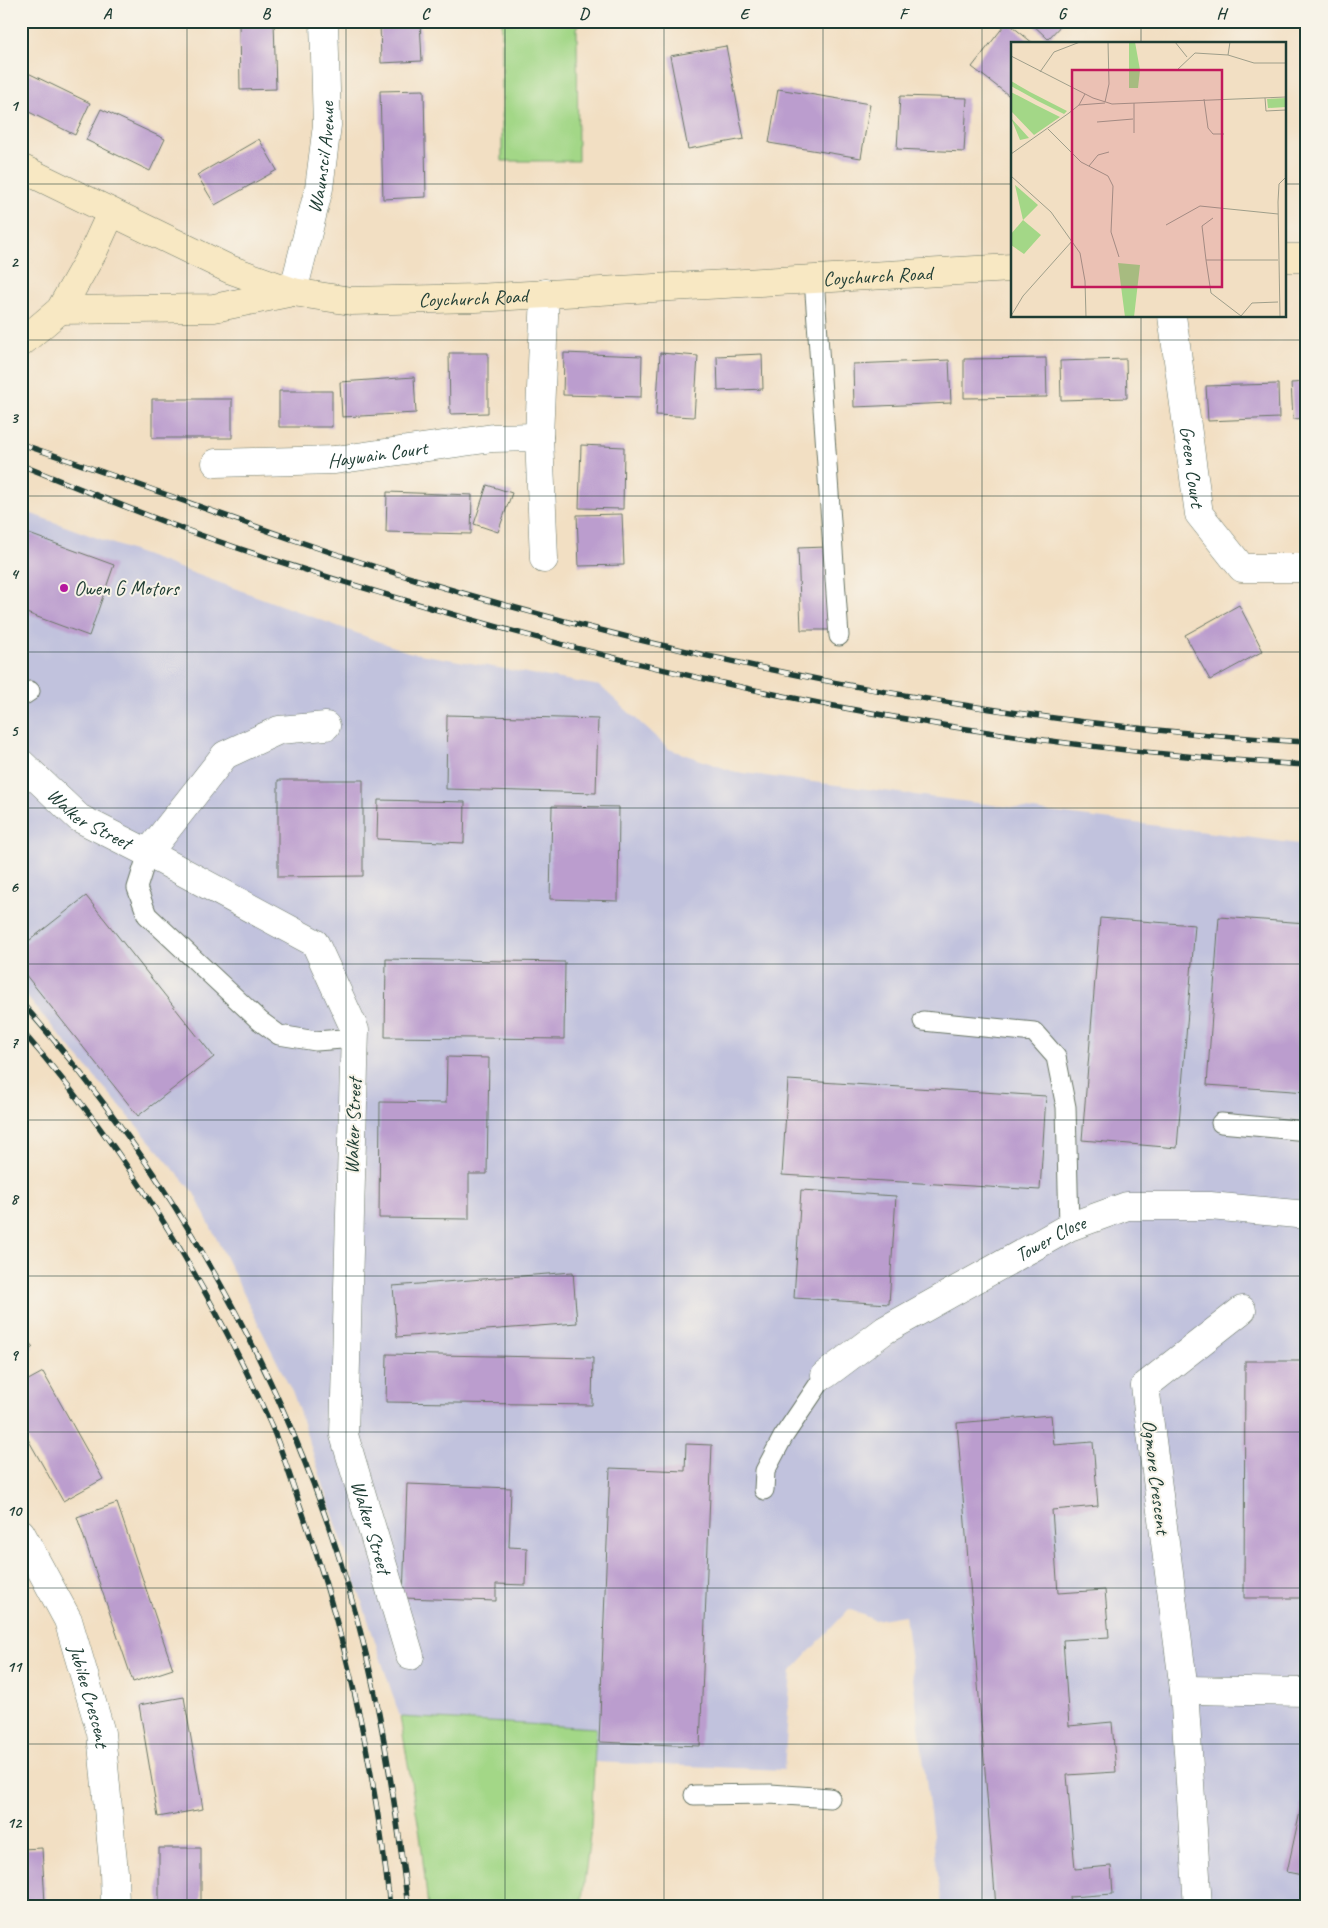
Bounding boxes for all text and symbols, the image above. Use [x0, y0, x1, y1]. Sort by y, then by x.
text: A [103, 4, 113, 24]
text: B [262, 4, 272, 24]
text: C [421, 4, 431, 24]
text: D [579, 4, 590, 24]
text: E [740, 4, 751, 24]
text: F [899, 4, 910, 24]
text: G [1058, 4, 1068, 24]
text: H [1216, 4, 1228, 24]
inset map [1011, 42, 1286, 318]
text: 1 [10, 96, 19, 116]
street label: Waunscil Avenue [301, 100, 340, 215]
text: 2 [10, 252, 19, 272]
street label: Coychurch Road [822, 260, 936, 291]
street label: Coychurch Road [418, 282, 531, 312]
text: 3 [10, 408, 19, 428]
street label: Green Court [1175, 424, 1211, 511]
street label: Haywain Court [328, 434, 431, 473]
text: 4 [10, 564, 19, 584]
place label: Owen G Motors [74, 576, 181, 601]
marker: Owen G Motors [58, 582, 70, 594]
text: 5 [11, 721, 20, 741]
street label: Walker Street [42, 782, 139, 856]
text: 6 [10, 877, 19, 897]
text: 7 [10, 1033, 19, 1053]
street label: Walker Street [339, 1074, 367, 1174]
text: 8 [10, 1189, 19, 1209]
street label: Tower Close [1010, 1209, 1090, 1267]
text: 9 [10, 1345, 19, 1365]
street label: Ogmore Crescent [1137, 1418, 1176, 1538]
street label: Walker Street [346, 1478, 398, 1580]
text: 10 [7, 1501, 23, 1521]
street label: Jubilee Crescent [63, 1641, 115, 1751]
text: 11 [7, 1657, 23, 1677]
text: 12 [7, 1813, 23, 1833]

